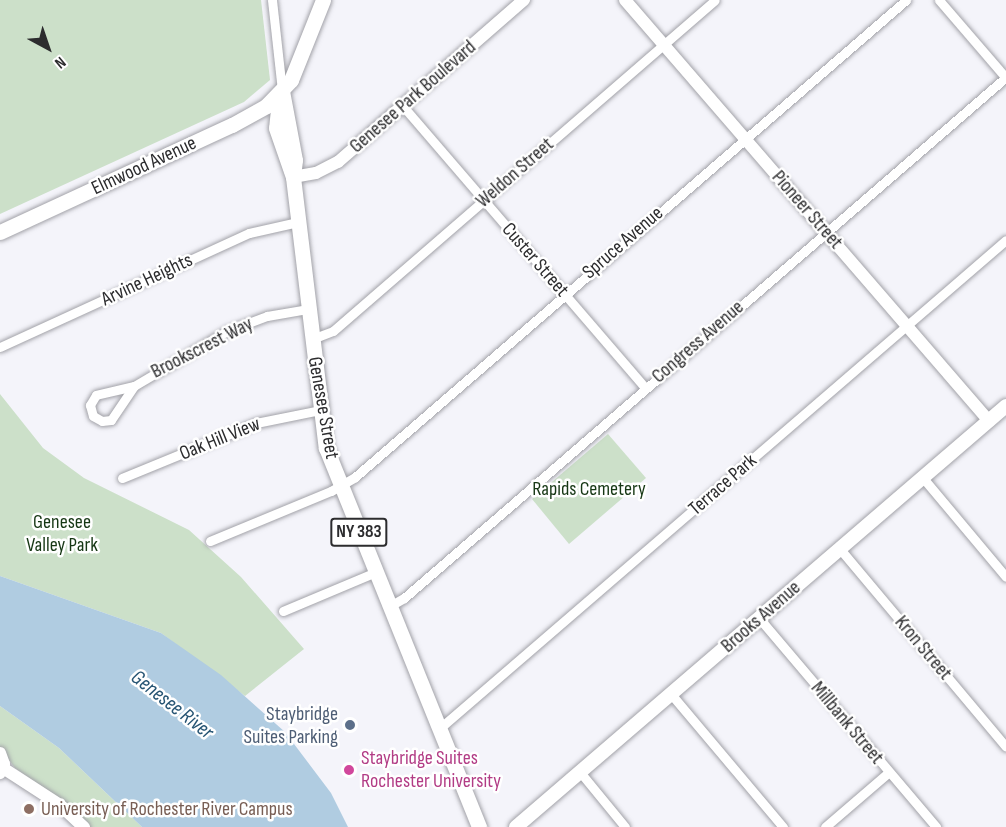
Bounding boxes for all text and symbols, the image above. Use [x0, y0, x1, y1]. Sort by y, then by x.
north arrow [18, 18, 78, 78]
street label: Genesee Park Boulevard [345, 36, 481, 158]
text: N [51, 52, 69, 72]
street label: Elmwood Avenue [88, 131, 200, 201]
street label: Weldon Street [471, 133, 559, 213]
street label: Pioneer Street [766, 166, 848, 254]
street label: Spruce Avenue [578, 201, 668, 285]
street label: Custer Street [496, 218, 574, 302]
street label: Arvine Heights [98, 248, 196, 312]
street label: Congress Avenue [647, 296, 749, 388]
street label: Brookscrest Way [147, 312, 257, 384]
street label: Genesee Street [302, 355, 344, 461]
street label: Oak Hill View [176, 412, 264, 466]
street label: Terrace Park [684, 449, 762, 521]
park label: Rapids Cemetery [532, 477, 646, 501]
park label: Genesee Valley Park [26, 510, 98, 557]
road number: NY 383 [329, 517, 389, 547]
street label: Brooks Avenue [716, 576, 806, 658]
street label: Kron Street [889, 611, 957, 685]
water label: Genesee River [126, 665, 218, 745]
street label: Millbank Street [805, 677, 889, 769]
place label: Staybridge Suites Parking [244, 702, 338, 749]
marker: Staybridge Suites Parking [343, 718, 357, 732]
place label: Staybridge Suites Rochester University [361, 746, 501, 793]
marker: Staybridge Suites Rochester University [342, 763, 356, 777]
place label: University of Rochester River Campus [41, 797, 293, 821]
marker: University of Rochester River Campus [22, 802, 36, 816]

